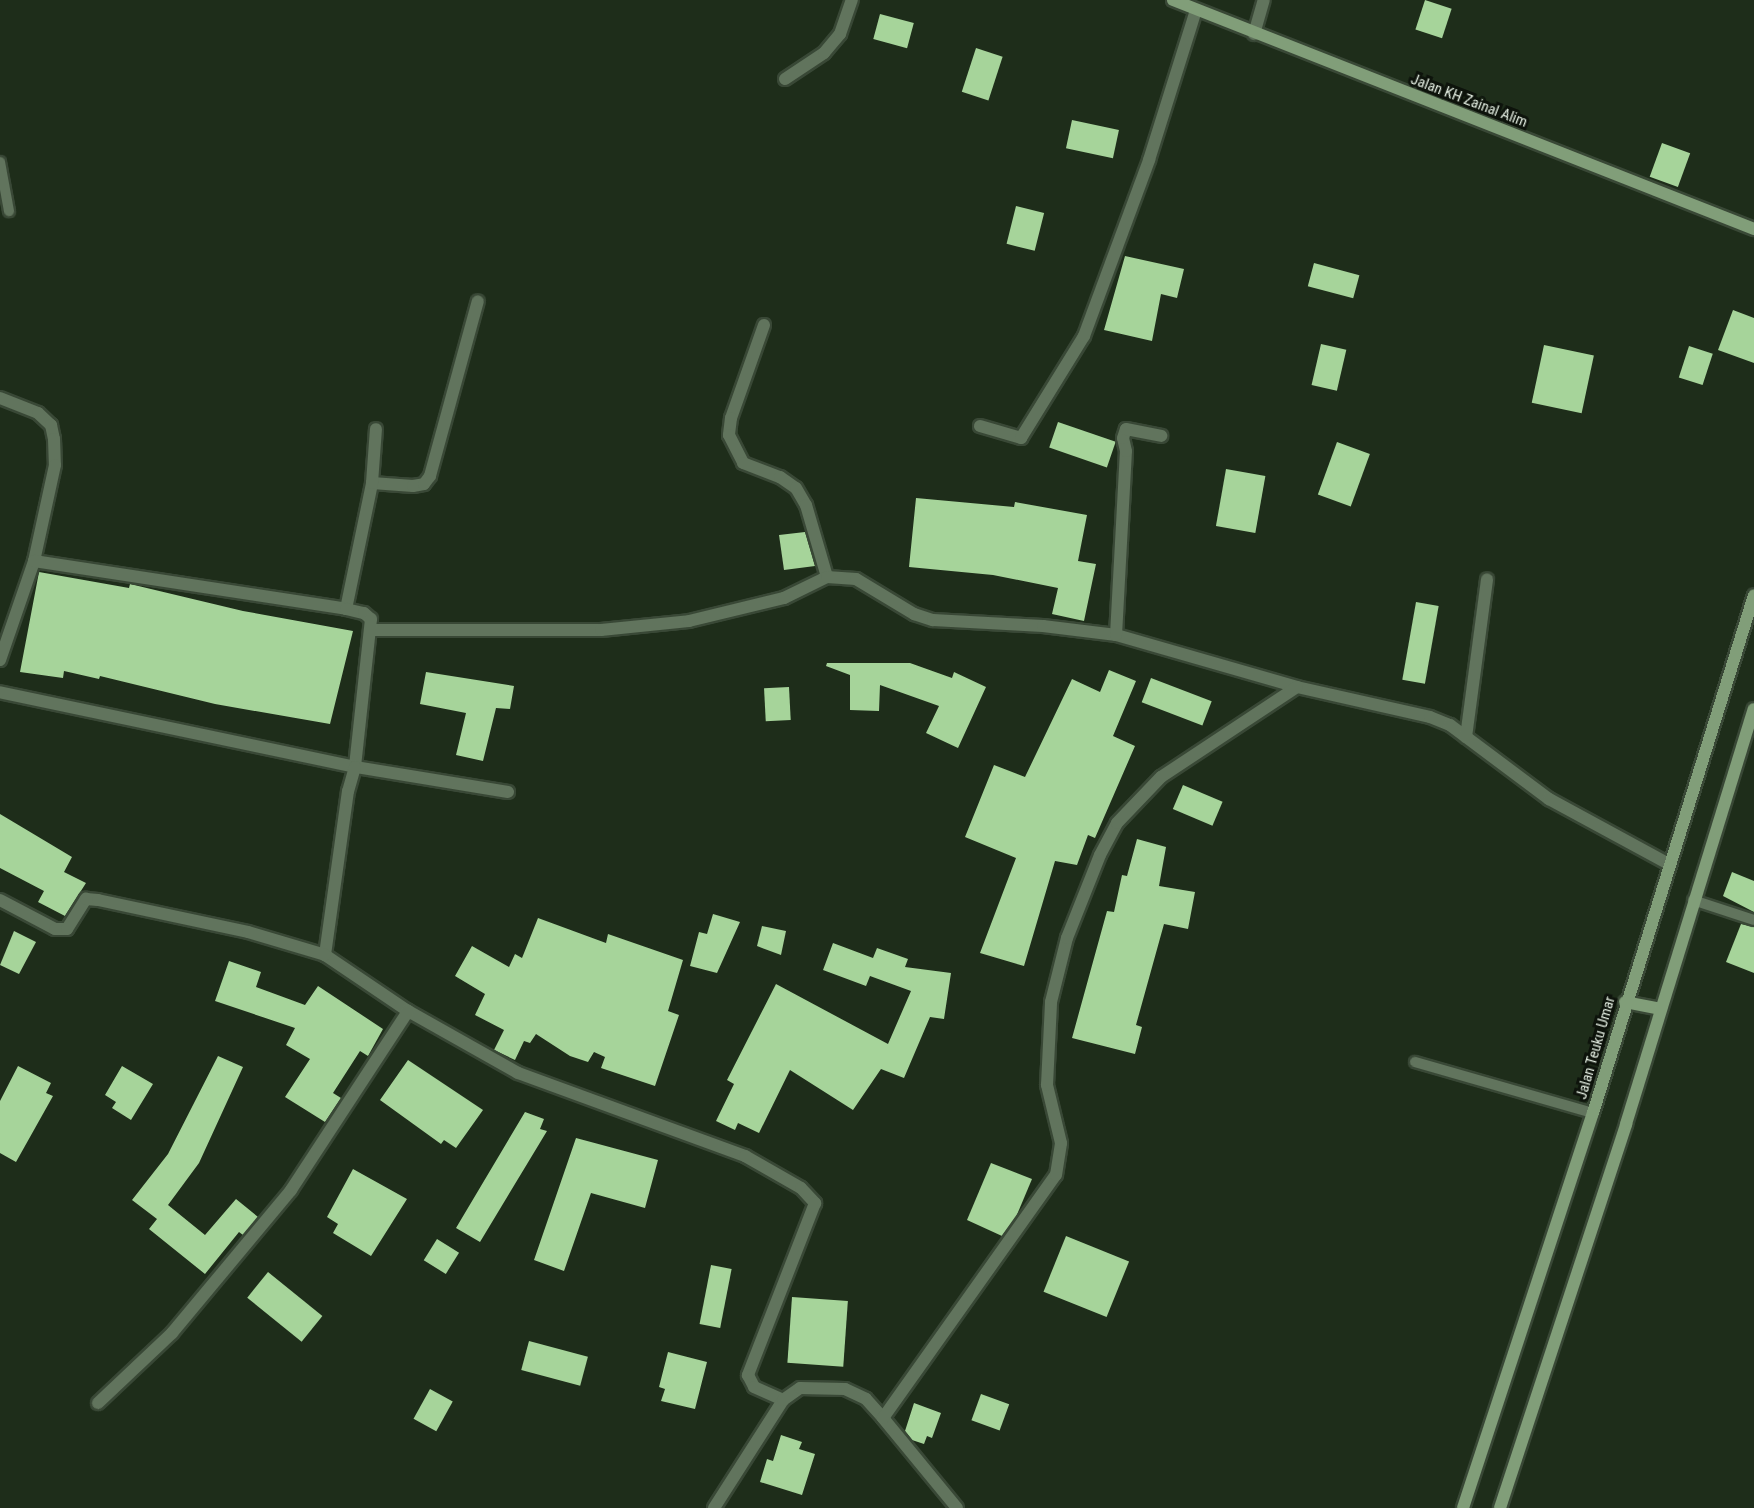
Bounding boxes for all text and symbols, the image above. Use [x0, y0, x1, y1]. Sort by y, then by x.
street label: Jalan KH Zainal Alim [1408, 70, 1530, 132]
street label: Jalan Teuku Umar [1573, 995, 1619, 1101]

